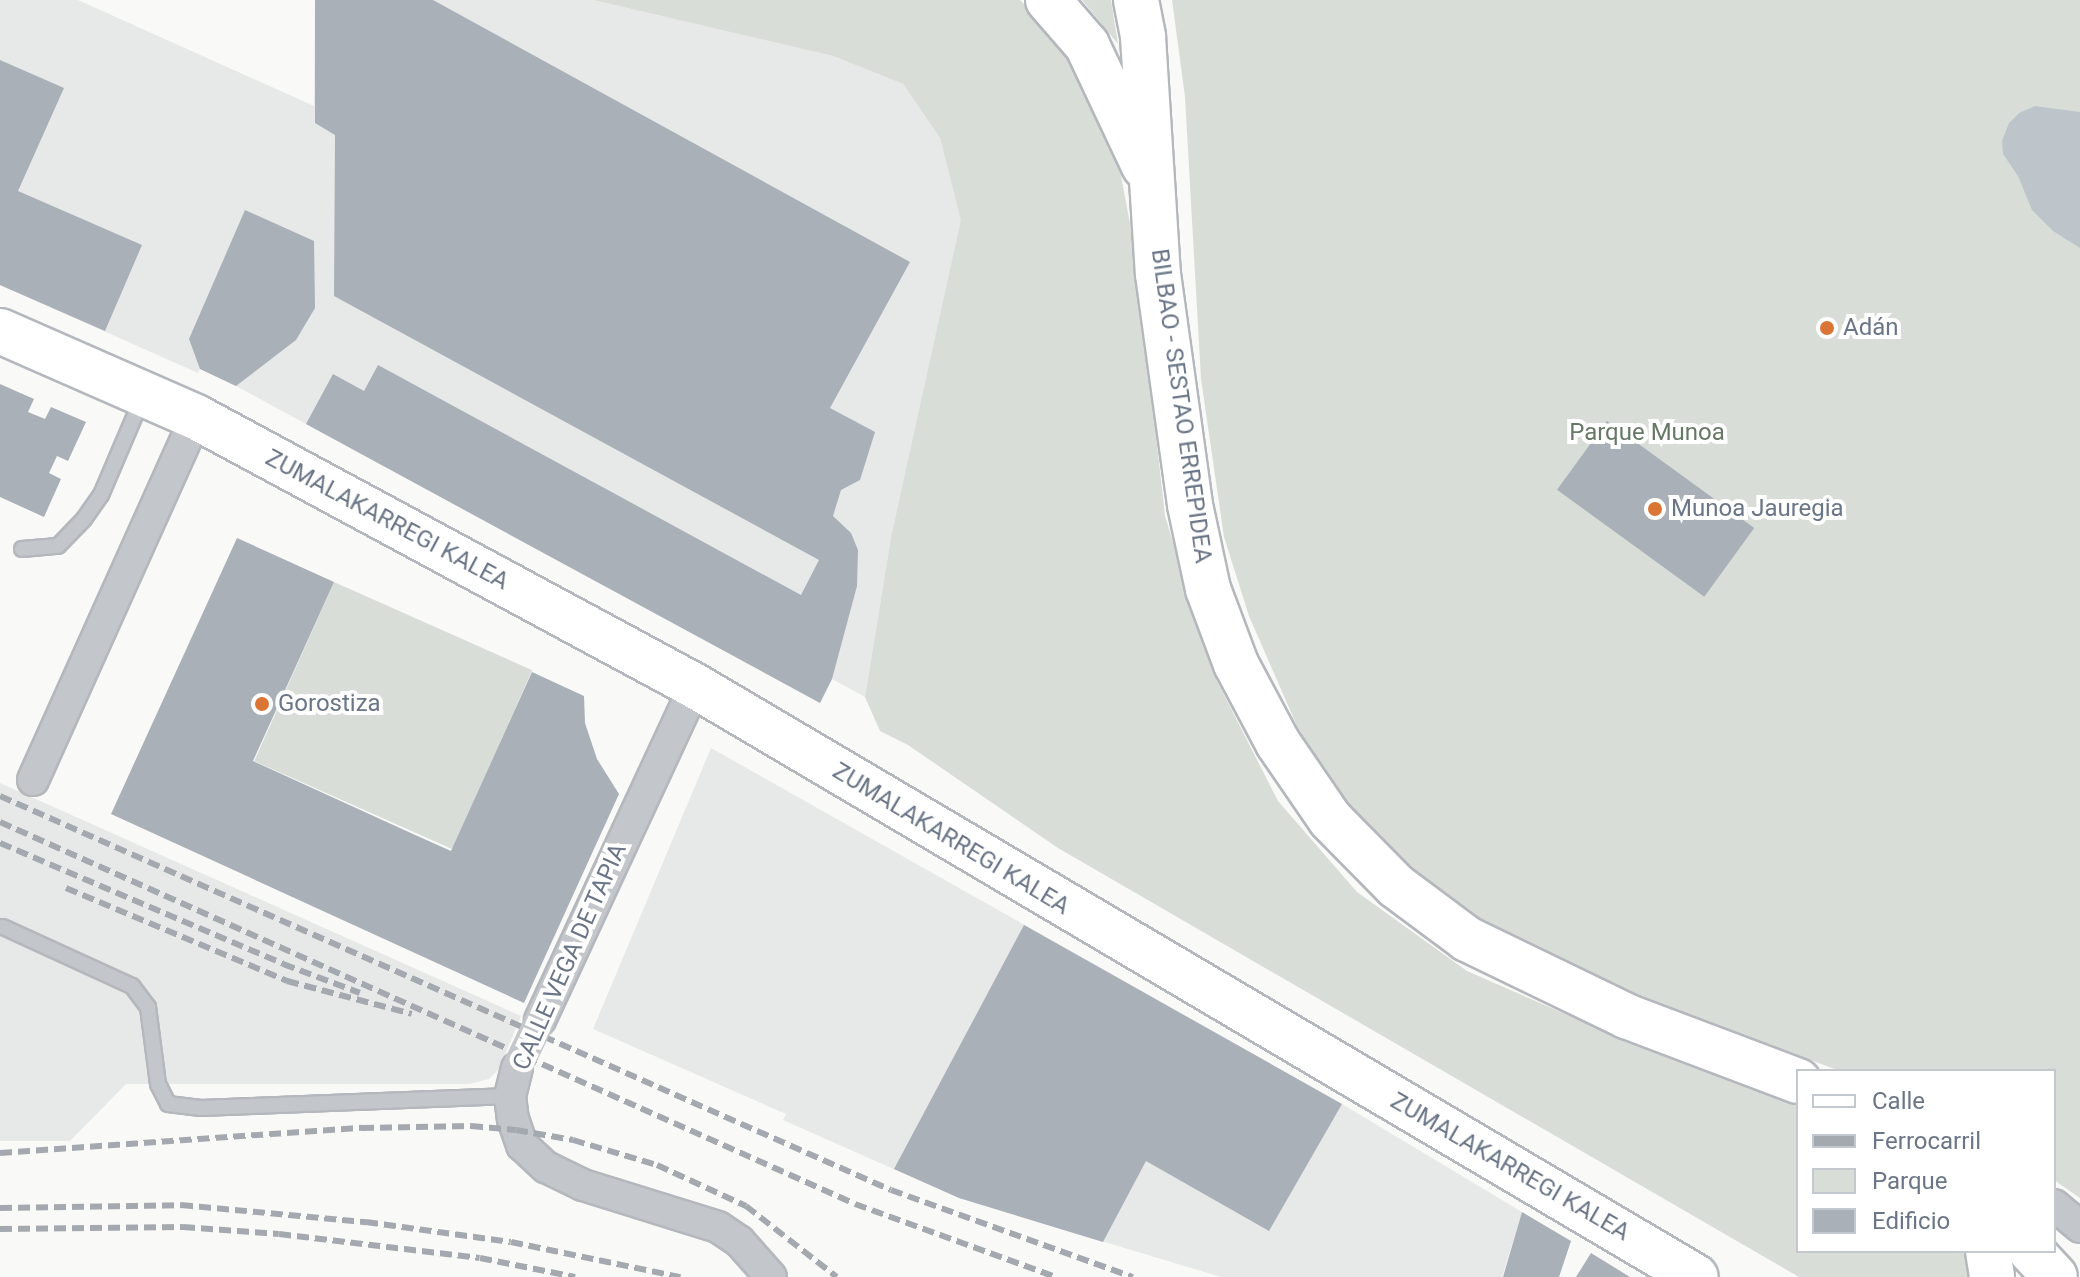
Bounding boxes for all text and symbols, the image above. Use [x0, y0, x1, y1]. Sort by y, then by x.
street label: BILBAO - SESTAO ERREPIDEA [1145, 247, 1217, 565]
place label: Adán [1843, 314, 1898, 342]
marker: Adán [1818, 319, 1836, 337]
park label: Parque Munoa [1569, 419, 1725, 447]
street label: ZUMALAKARREGI KALEA [260, 444, 514, 596]
place label: Munoa Jauregia [1671, 495, 1844, 523]
marker: Munoa Jauregia [1646, 500, 1664, 518]
place label: Gorostiza [278, 690, 381, 718]
marker: Gorostiza [253, 695, 271, 713]
street label: ZUMALAKARREGI KALEA [827, 757, 1075, 921]
street label: CALLE VEGA DE TAPIA [507, 839, 633, 1075]
legend [1796, 1069, 2056, 1253]
street label: ZUMALAKARREGI KALEA [1385, 1087, 1635, 1247]
text: Calle [1872, 1087, 1925, 1115]
text: Ferrocarril [1872, 1127, 1981, 1155]
text: Parque [1872, 1167, 1948, 1195]
text: Edificio [1872, 1207, 1950, 1235]

